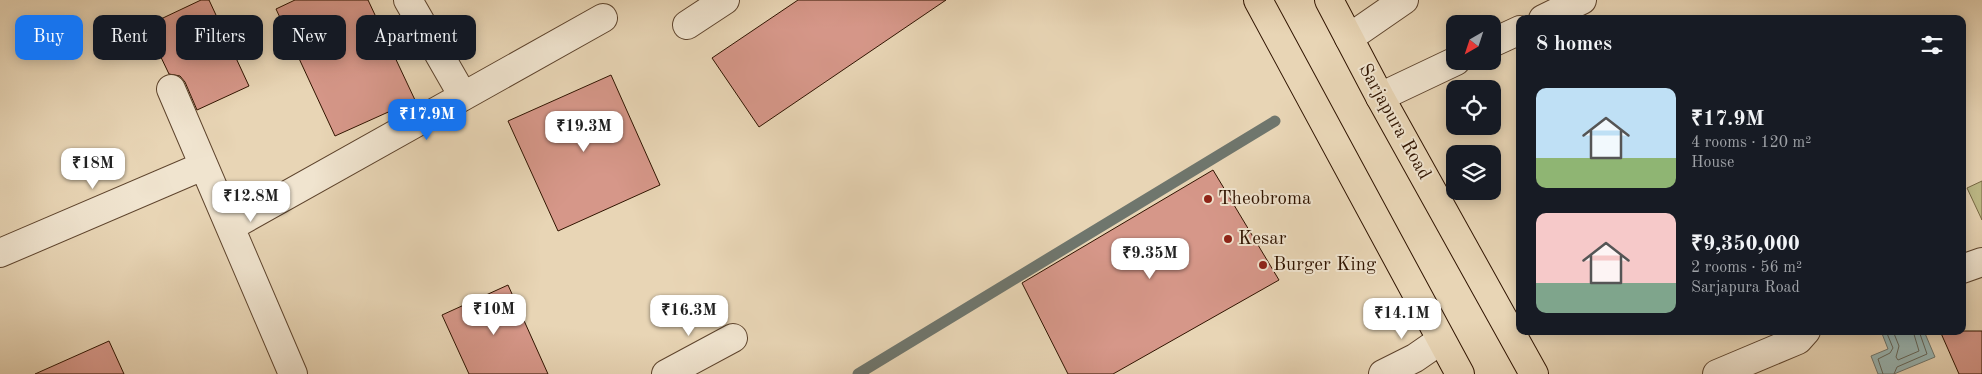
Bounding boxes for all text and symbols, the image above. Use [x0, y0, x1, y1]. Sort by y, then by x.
chip: Buy [15, 15, 83, 60]
chip: Rent [93, 15, 166, 60]
chip: Filters [176, 15, 263, 60]
chip: New [273, 15, 346, 60]
chip: Apartment [356, 15, 476, 60]
north arrow [1446, 15, 1501, 70]
map controls [1446, 15, 1501, 200]
icon: filters [1918, 31, 1946, 59]
text: 8 homes [1536, 34, 1612, 55]
street label: Sarjapura Road [1354, 61, 1434, 183]
button: locate [1446, 80, 1501, 135]
pin: ₹17.9M [386, 98, 468, 141]
text: ₹17.9M [399, 107, 455, 123]
icon: home [1576, 108, 1636, 168]
text: ₹17.9M [1691, 109, 1764, 130]
pin: ₹19.3M [543, 110, 625, 153]
text: ₹19.3M [556, 119, 612, 135]
text: 4 rooms · 120 m² [1691, 135, 1811, 151]
button: layers [1446, 145, 1501, 200]
pin: ₹18M [63, 148, 123, 190]
text: House [1691, 155, 1734, 171]
text: ₹18M [72, 156, 114, 172]
pin: ₹12.8M [210, 180, 292, 223]
text: ₹12.8M [223, 189, 279, 205]
place label: Theobroma [1218, 190, 1312, 209]
marker: Theobroma [1202, 193, 1214, 205]
place label: Kesar [1238, 230, 1287, 249]
marker: Kesar [1222, 233, 1234, 245]
icon: home [1576, 233, 1636, 293]
text: ₹9,350,000 [1691, 234, 1800, 255]
pin: ₹9.35M [1109, 238, 1191, 280]
text: ₹9.35M [1122, 246, 1178, 262]
place label: Burger King [1273, 256, 1377, 275]
marker: Burger King [1257, 259, 1269, 271]
text: 2 rooms · 56 m² [1691, 260, 1802, 276]
text: Sarjapura Road [1691, 280, 1800, 296]
pin: ₹10M [464, 294, 524, 336]
pin: ₹16.3M [648, 294, 730, 337]
pin: ₹14.1M [1361, 298, 1443, 340]
text: ₹10M [473, 302, 515, 318]
text: ₹16.3M [661, 303, 717, 319]
text: ₹14.1M [1374, 306, 1430, 322]

